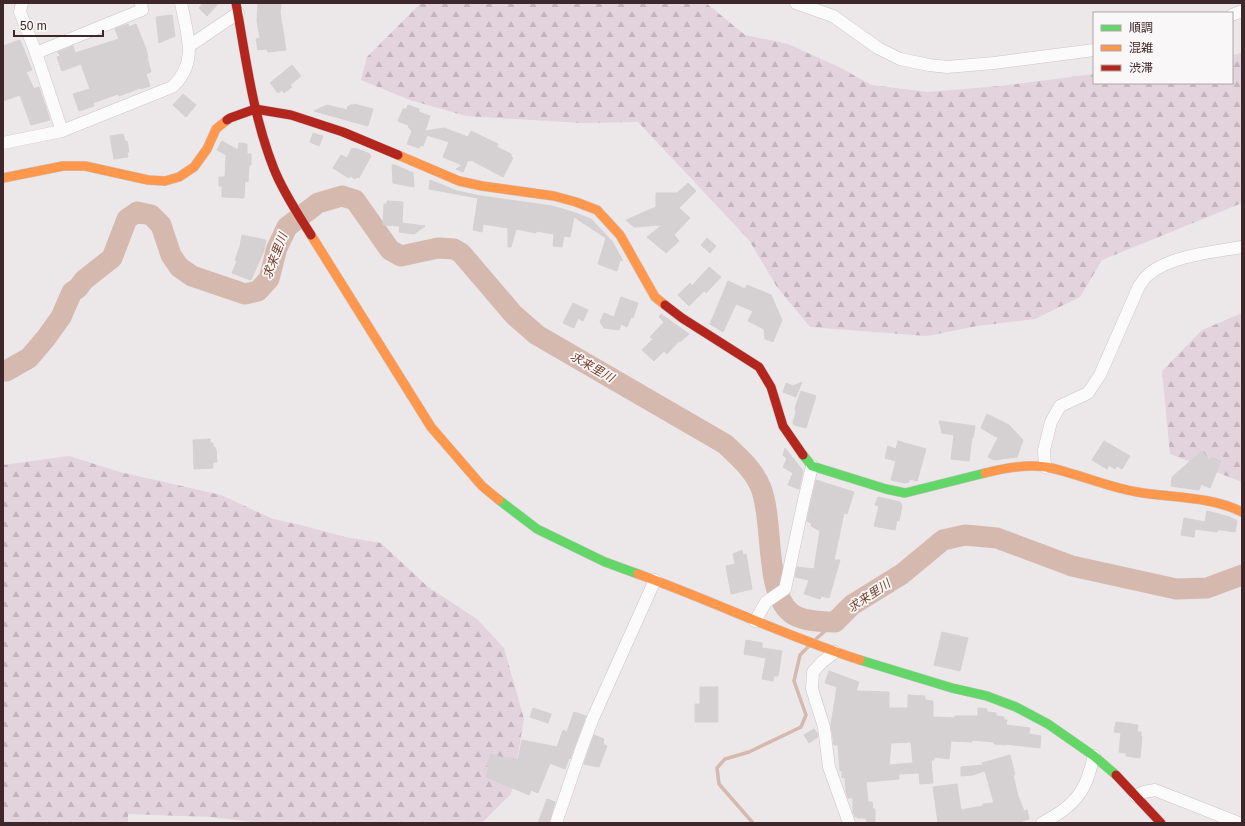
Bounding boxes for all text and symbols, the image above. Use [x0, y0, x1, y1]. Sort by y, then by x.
scale bar [14, 12, 103, 38]
legend [1093, 12, 1233, 84]
text: 50 m [20, 19, 47, 33]
text: 順調 [1129, 21, 1153, 35]
text: 混雑 [1129, 41, 1153, 55]
text: 渋滞 [1129, 61, 1153, 75]
water label: 求来里川 [260, 229, 291, 281]
water label: 求来里川 [568, 349, 618, 386]
water label: 求来里川 [845, 576, 894, 615]

